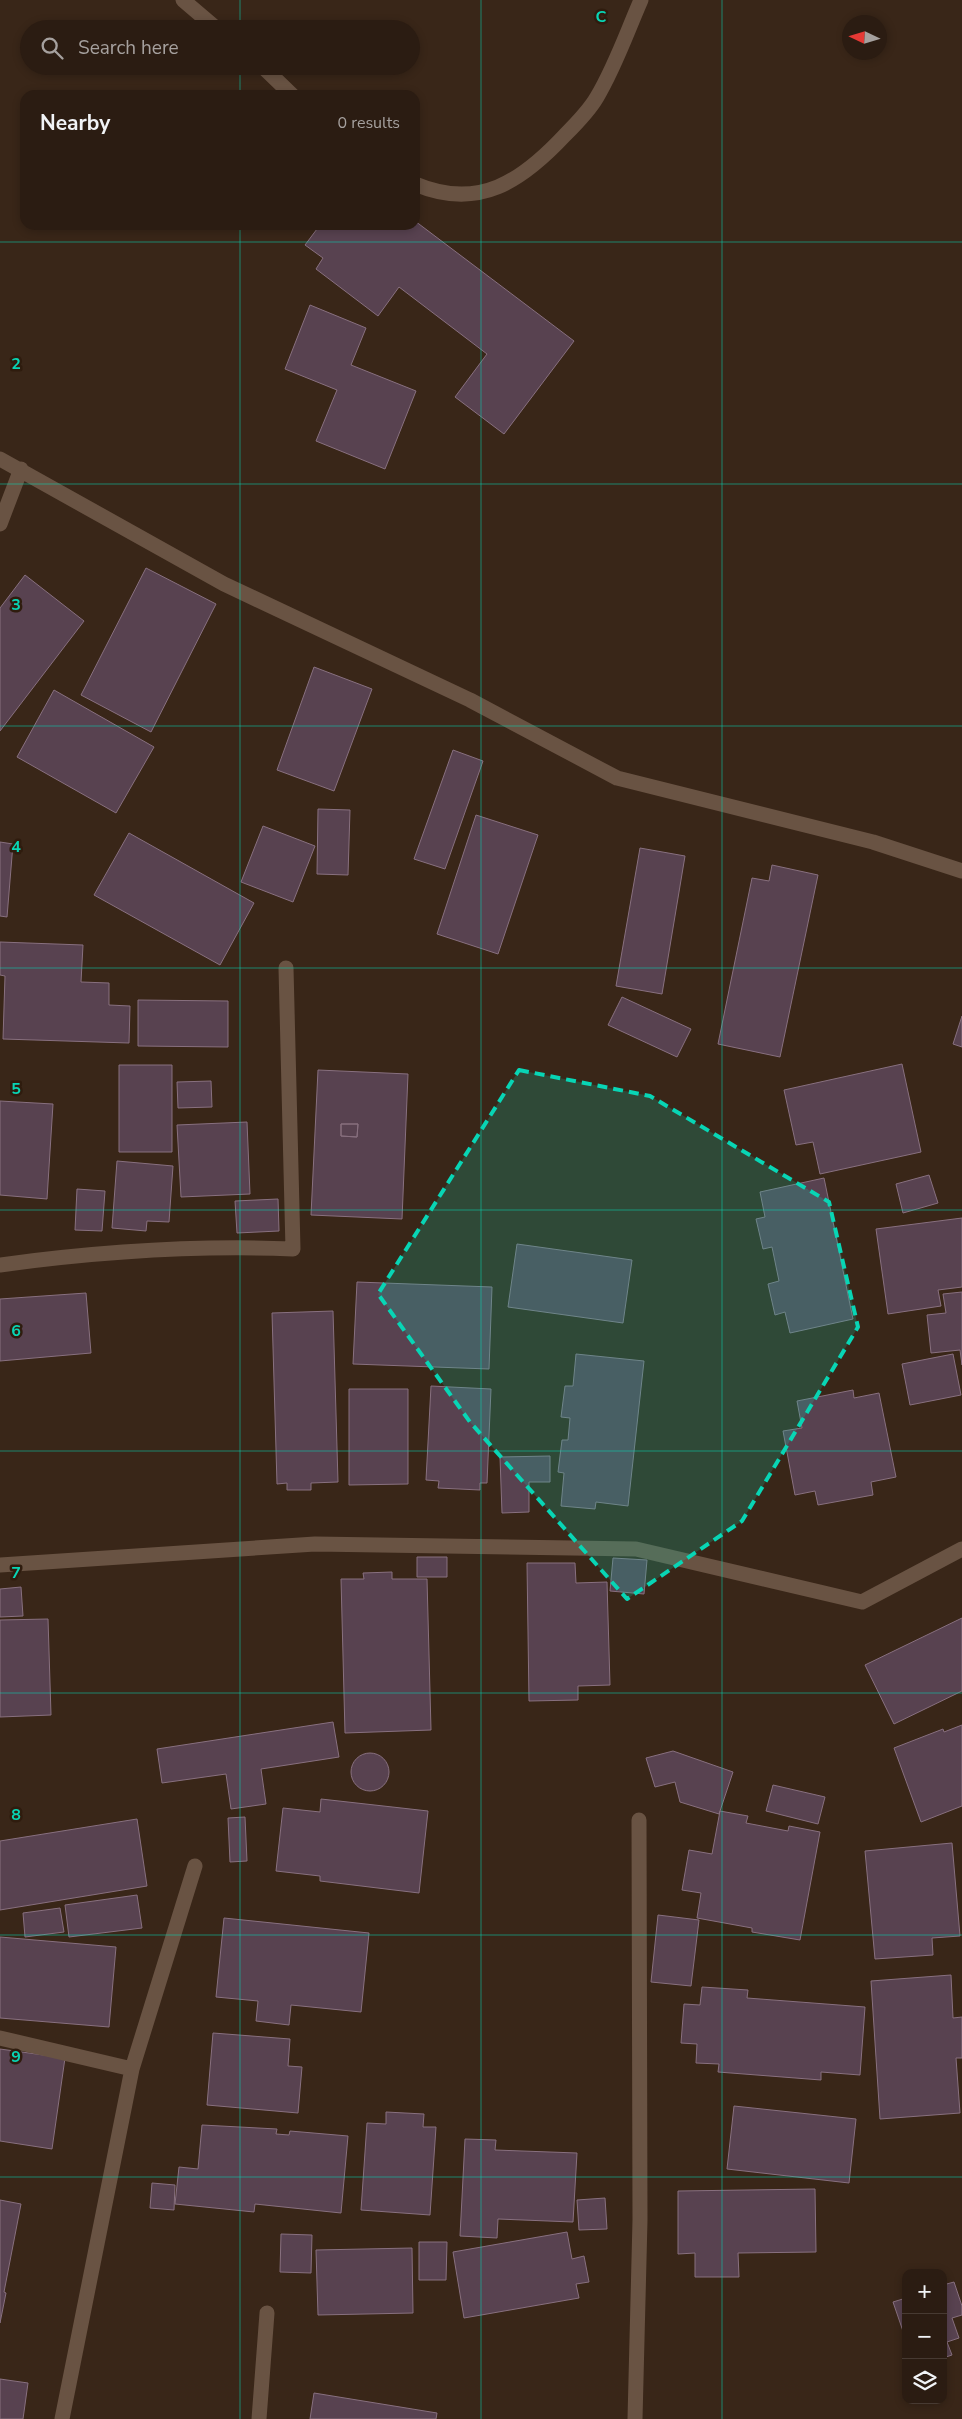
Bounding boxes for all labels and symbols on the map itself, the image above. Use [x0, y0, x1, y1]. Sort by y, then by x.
text: C [596, 6, 607, 28]
north arrow [842, 15, 887, 60]
text: 2 [11, 353, 21, 375]
text: 3 [11, 594, 21, 616]
text: 4 [11, 836, 21, 858]
text: 5 [11, 1078, 21, 1100]
text: 6 [11, 1320, 21, 1342]
text: 7 [11, 1562, 21, 1584]
text: 8 [11, 1804, 21, 1826]
text: 9 [11, 2046, 21, 2068]

